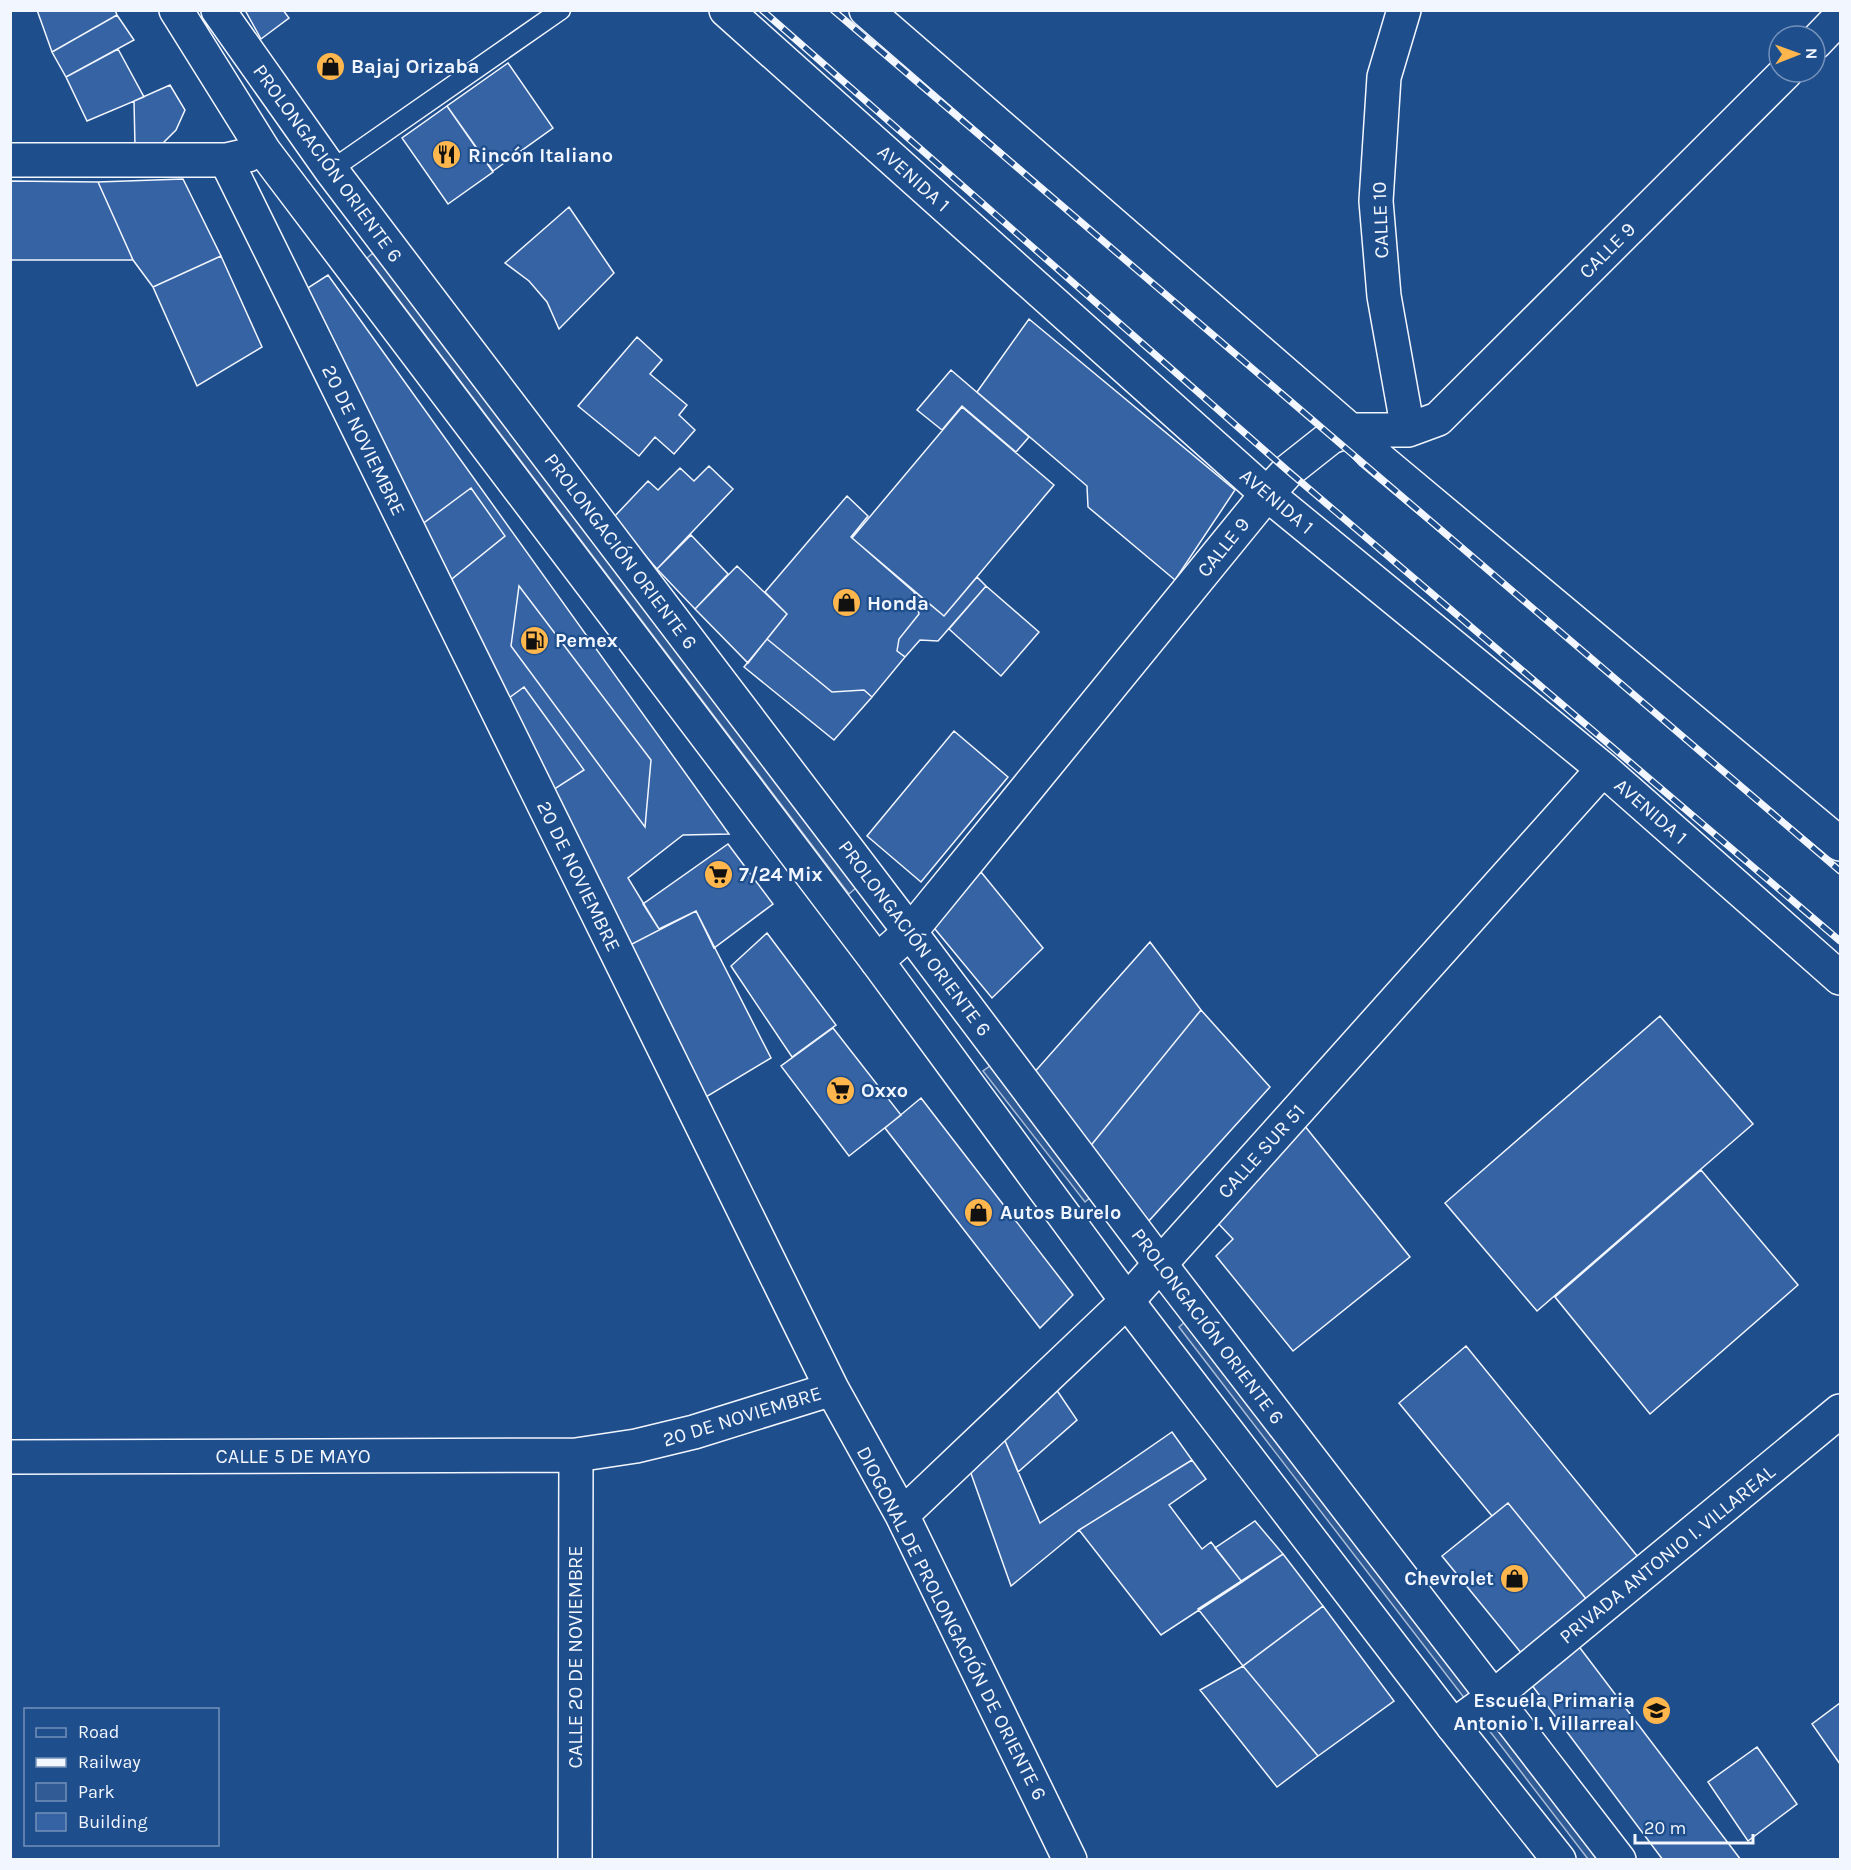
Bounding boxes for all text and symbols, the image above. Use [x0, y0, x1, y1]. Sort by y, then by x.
north arrow [1767, 24, 1827, 84]
text: N [1802, 48, 1821, 60]
shop icon: Bajaj Orizaba [314, 50, 346, 82]
place label: Bajaj Orizaba [351, 55, 479, 78]
street label: PROLONGACIÓN ORIENTE 6 [248, 59, 408, 267]
restaurant icon: Rincón Italiano [431, 139, 463, 171]
street label: AVENIDA 1 [873, 140, 954, 217]
place label: Rincón Italiano [468, 144, 613, 167]
street label: CALLE 10 [1368, 181, 1393, 259]
street label: CALLE 9 [1574, 217, 1640, 283]
street label: 20 DE NOVIEMBRE [317, 361, 410, 519]
street label: PROLONGACIÓN ORIENTE 6 [540, 448, 702, 654]
street label: AVENIDA 1 [1235, 464, 1318, 539]
street label: CALLE 9 [1192, 513, 1254, 582]
shop icon: Honda [830, 587, 862, 619]
place label: Honda [867, 592, 929, 615]
fuel station icon: Pemex [518, 624, 550, 656]
place label: Pemex [555, 629, 618, 652]
street label: AVENIDA 1 [1610, 774, 1692, 849]
street label: 20 DE NOVIEMBRE [532, 797, 625, 955]
street label: PROLONGACIÓN ORIENTE 6 [834, 835, 996, 1041]
supermarket icon: 7/24 Mix [702, 858, 734, 890]
place label: 7/24 Mix [739, 863, 823, 886]
supermarket icon: Oxxo [824, 1074, 856, 1106]
place label: Oxxo [861, 1079, 908, 1102]
street label: CALLE SUR 51 [1213, 1100, 1310, 1203]
shop icon: Autos Burelo [963, 1196, 995, 1228]
place label: Autos Burelo [1000, 1201, 1121, 1224]
street label: PROLONGACIÓN ORIENTE 6 [1127, 1223, 1289, 1429]
street label: 20 DE NOVIEMBRE [660, 1381, 824, 1452]
street label: DIOGONAL DE PROLONGACIÓN DE ORIENTE 6 [852, 1442, 1052, 1804]
street label: CALLE 5 DE MAYO [215, 1445, 371, 1468]
street label: PRIVADA ANTONIO I. VILLAREAL [1555, 1460, 1780, 1649]
street label: CALLE 20 DE NOVIEMBRE [564, 1545, 587, 1769]
shop icon: Chevrolet [1499, 1562, 1531, 1594]
place label: Chevrolet [1404, 1567, 1494, 1590]
place label: Escuela Primaria Antonio I. Villarreal [1453, 1689, 1635, 1735]
school or university icon: Escuela Primaria Antonio I. Villarreal [1640, 1695, 1672, 1727]
legend [24, 1708, 219, 1846]
text: Road [78, 1721, 119, 1743]
text: Railway [78, 1751, 141, 1773]
text: Park [78, 1781, 115, 1803]
scale bar [1635, 1807, 1754, 1845]
text: Building [78, 1811, 148, 1833]
text: 20 m [1644, 1817, 1686, 1839]

